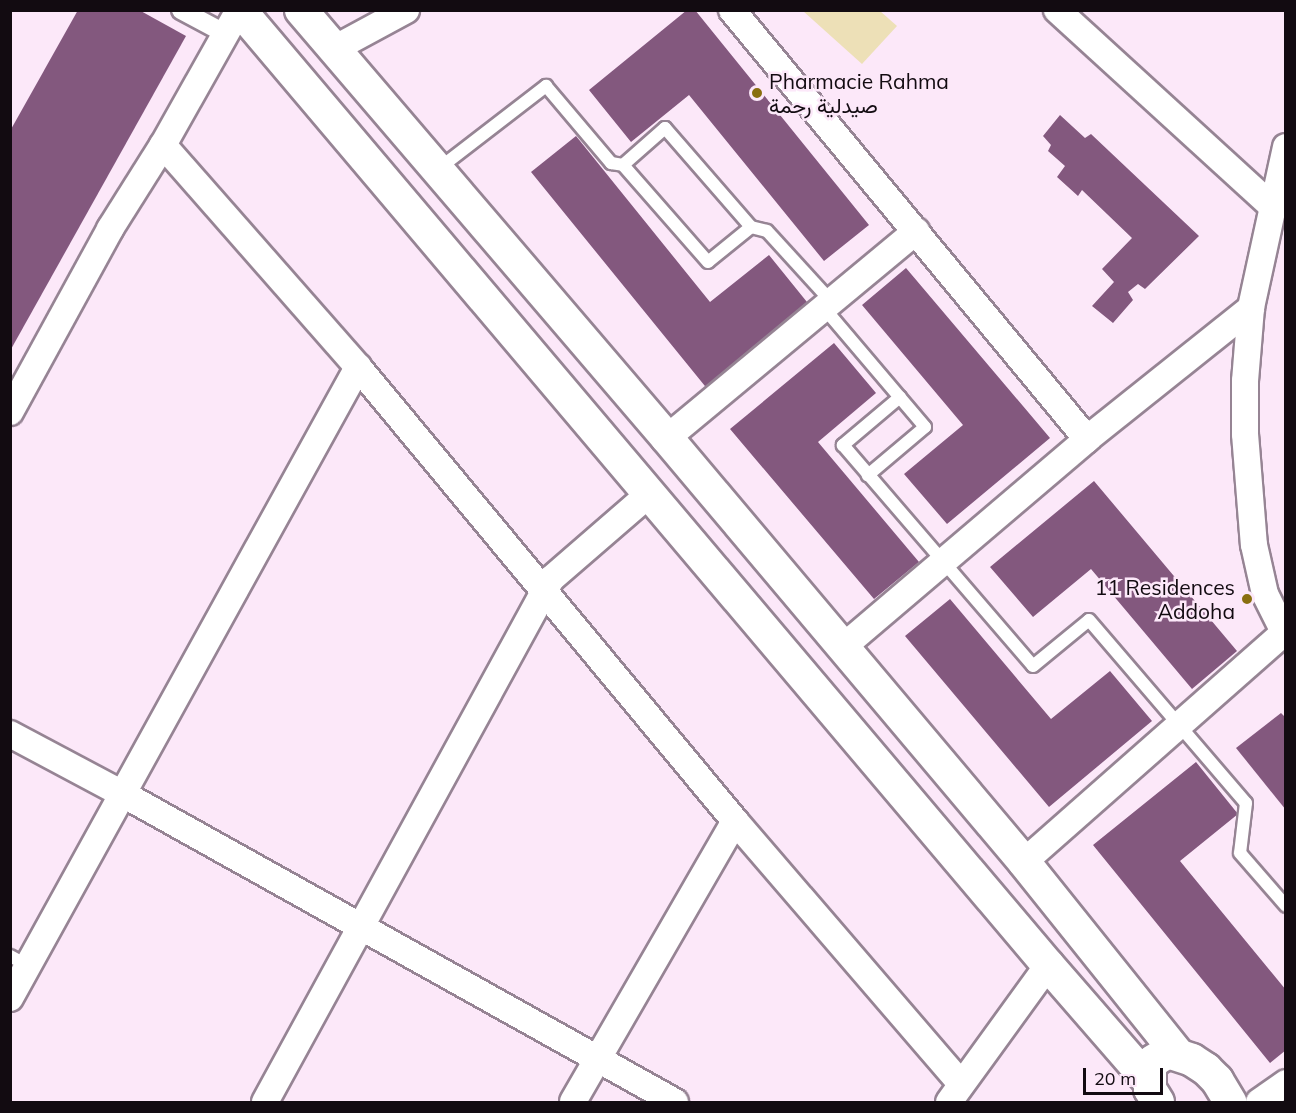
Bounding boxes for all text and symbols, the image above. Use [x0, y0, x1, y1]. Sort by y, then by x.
place label: Pharmacie Rahma صيدلية رحمة [769, 68, 949, 118]
marker: Pharmacie Rahma صيدلية رحمة [750, 86, 764, 100]
place label: 11 Residences Addoha [1095, 574, 1235, 624]
marker: 11 Residences Addoha [1240, 592, 1254, 606]
scale bar [1086, 1056, 1166, 1094]
text: 20 m [1094, 1067, 1136, 1090]

